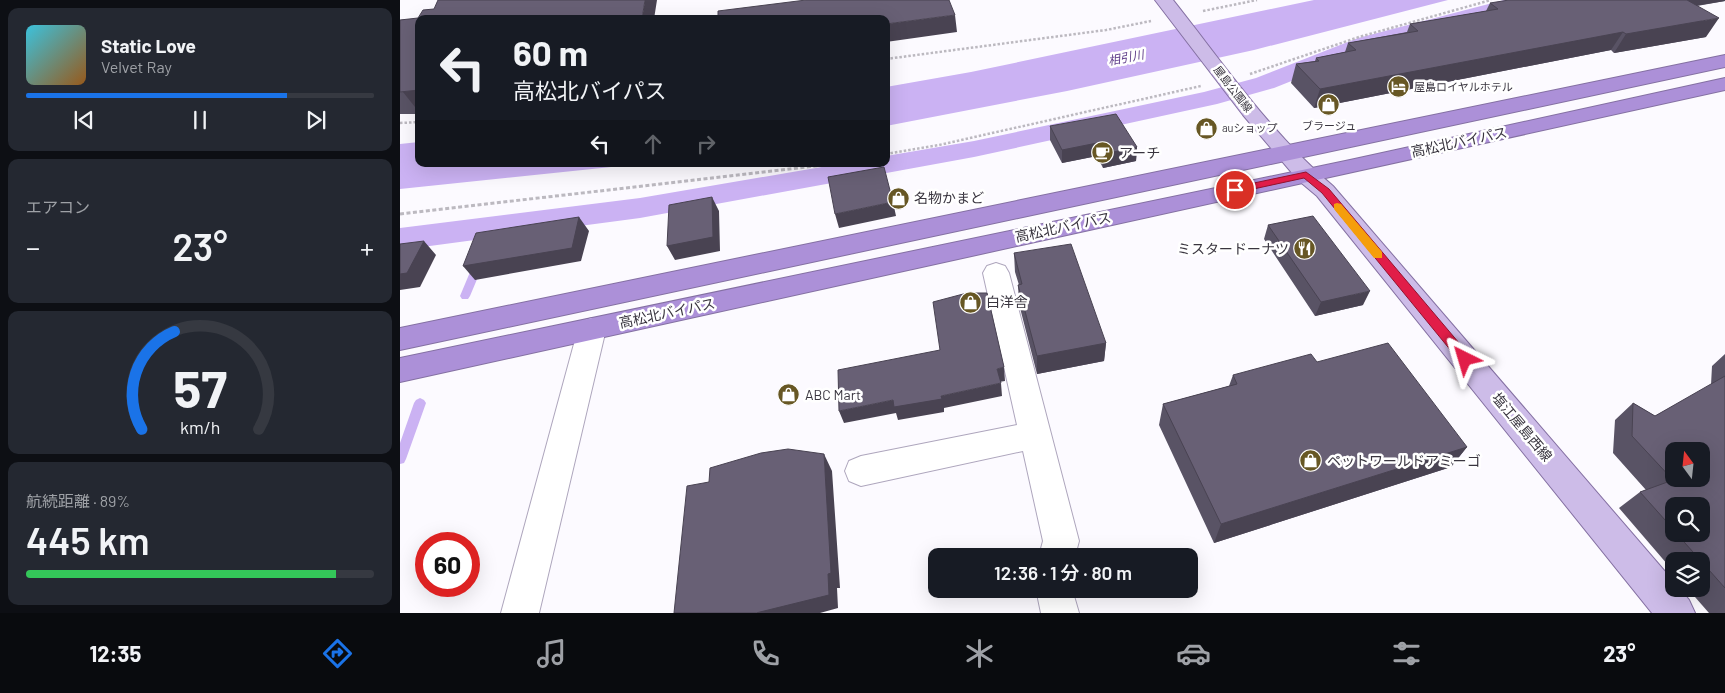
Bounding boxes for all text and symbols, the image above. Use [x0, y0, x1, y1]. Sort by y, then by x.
text: 60 m [513, 31, 588, 73]
text: Static Love [101, 34, 196, 57]
icon: left [430, 35, 495, 100]
water label: 相引川 [1107, 46, 1147, 67]
text: Velvet Ray [101, 57, 172, 76]
street label: 屋島公園線 [1211, 63, 1255, 114]
hotel icon: 屋島ロイヤルホテル [1386, 75, 1410, 99]
text: 高松北バイパス [513, 77, 667, 103]
place label: 屋島ロイヤルホテル [1414, 80, 1513, 93]
shop icon: ブラージュ [1317, 93, 1341, 117]
icon: previous [70, 106, 98, 134]
icon: pause [186, 106, 214, 134]
icon: next [302, 106, 330, 134]
shop icon: auショップ [1194, 116, 1218, 140]
place label: ブラージュ [1302, 119, 1356, 132]
place label: auショップ [1222, 121, 1278, 134]
street label: 高松北バイパス [1409, 123, 1508, 160]
icon: left [586, 130, 614, 158]
icon: ahead [639, 130, 667, 158]
icon: right [692, 130, 720, 158]
cafe icon: アーチ [1091, 141, 1115, 165]
place label: アーチ [1119, 144, 1160, 161]
pin [1214, 169, 1256, 211]
icon: arrive [1221, 176, 1249, 204]
shop icon: 名物かまど [886, 186, 910, 210]
place label: 名物かまど [914, 189, 984, 206]
text: エアコン [26, 197, 90, 216]
street label: 高松北バイパス [1013, 208, 1112, 245]
text: 23° [172, 223, 228, 269]
text: − [26, 230, 40, 264]
text: + [360, 230, 374, 264]
restaurant icon: ミスタードーナツ [1293, 237, 1317, 261]
place label: ミスタードーナツ [1177, 240, 1289, 257]
shop icon: 白洋舎 [958, 290, 982, 314]
place label: 白洋舎 [986, 293, 1028, 310]
street label: 高松北バイパス [617, 294, 716, 331]
position arrow [1438, 332, 1490, 384]
text: 57 [173, 356, 227, 418]
shop icon: ABC Mart [777, 383, 801, 407]
place label: ABC Mart [805, 386, 861, 403]
street label: 塩江屋島西線 [1489, 389, 1556, 464]
text: km/h [180, 416, 220, 438]
north arrow [1665, 442, 1710, 488]
map controls [1665, 442, 1710, 597]
shop icon: ペットワールドアミーゴ [1299, 449, 1323, 473]
place label: ペットワールドアミーゴ [1327, 452, 1481, 469]
text: 航続距離 · 89% [26, 491, 130, 510]
button: search [1665, 497, 1710, 542]
text: 445 km [26, 517, 150, 563]
speed limit sign: 60 [415, 532, 480, 597]
button: layers [1665, 552, 1710, 597]
text: 12:36 · 1 分 · 80 m [994, 561, 1132, 584]
icon: directions [320, 636, 355, 671]
icon: music [534, 636, 569, 671]
icon: phone [748, 636, 783, 671]
icon: climate [962, 636, 997, 671]
icon: car [1176, 636, 1211, 671]
icon: filters [1389, 636, 1424, 671]
text: 12:35 [89, 640, 141, 666]
text: 23° [1603, 640, 1635, 666]

